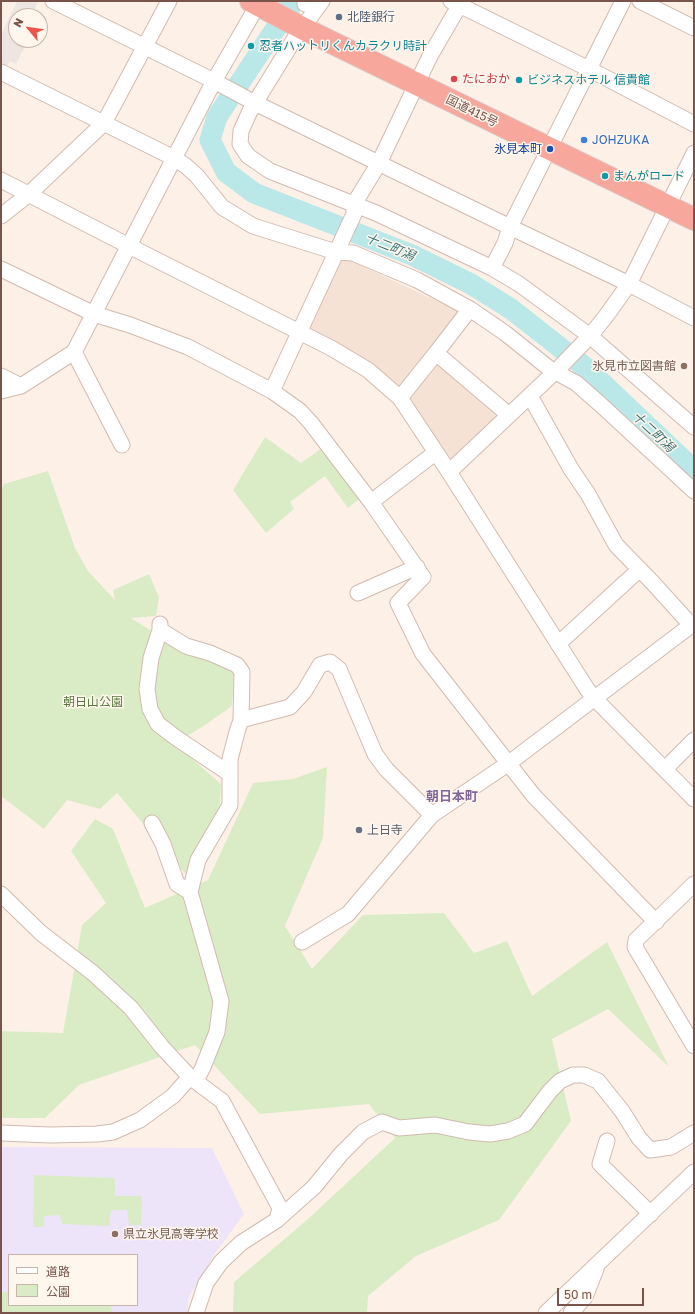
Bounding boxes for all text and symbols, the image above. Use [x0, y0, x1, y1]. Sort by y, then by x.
north arrow [8, 8, 48, 48]
place label: 北陸銀行 [347, 10, 395, 24]
marker: 北陸銀行 [334, 12, 344, 22]
text: N [10, 16, 26, 29]
place label: 忍者ハットリくんカラクリ時計 [259, 39, 427, 53]
marker: 忍者ハットリくんカラクリ時計 [246, 41, 256, 51]
place label: たにおか [462, 72, 510, 86]
place label: ビジネスホテル 信貴館 [527, 73, 650, 87]
marker: たにおか [449, 74, 459, 84]
marker: ビジネスホテル 信貴館 [514, 75, 524, 85]
street label: 国道415号 [444, 92, 500, 130]
place label: JOHZUKA [592, 133, 649, 147]
marker: JOHZUKA [579, 135, 589, 145]
place label: 氷見本町 [494, 142, 542, 156]
marker: 氷見本町 [545, 144, 555, 154]
place label: まんがロード [613, 169, 685, 183]
marker: まんがロード [600, 171, 610, 181]
water label: 十二町潟 [363, 230, 417, 264]
place label: 氷見市立図書館 [592, 359, 676, 373]
marker: 氷見市立図書館 [679, 361, 689, 371]
water label: 十二町潟 [629, 409, 677, 455]
park label: 朝日山公園 [63, 695, 123, 709]
district label: 朝日本町 [426, 789, 478, 805]
place label: 上日寺 [367, 823, 403, 837]
marker: 上日寺 [354, 825, 364, 835]
place label: 県立氷見高等学校 [123, 1227, 219, 1241]
marker: 県立氷見高等学校 [110, 1229, 120, 1239]
legend [8, 1254, 138, 1306]
text: 道路 [46, 1264, 70, 1279]
scale bar [559, 1280, 646, 1306]
text: 公園 [46, 1284, 70, 1299]
text: 50 m [564, 1287, 592, 1302]

